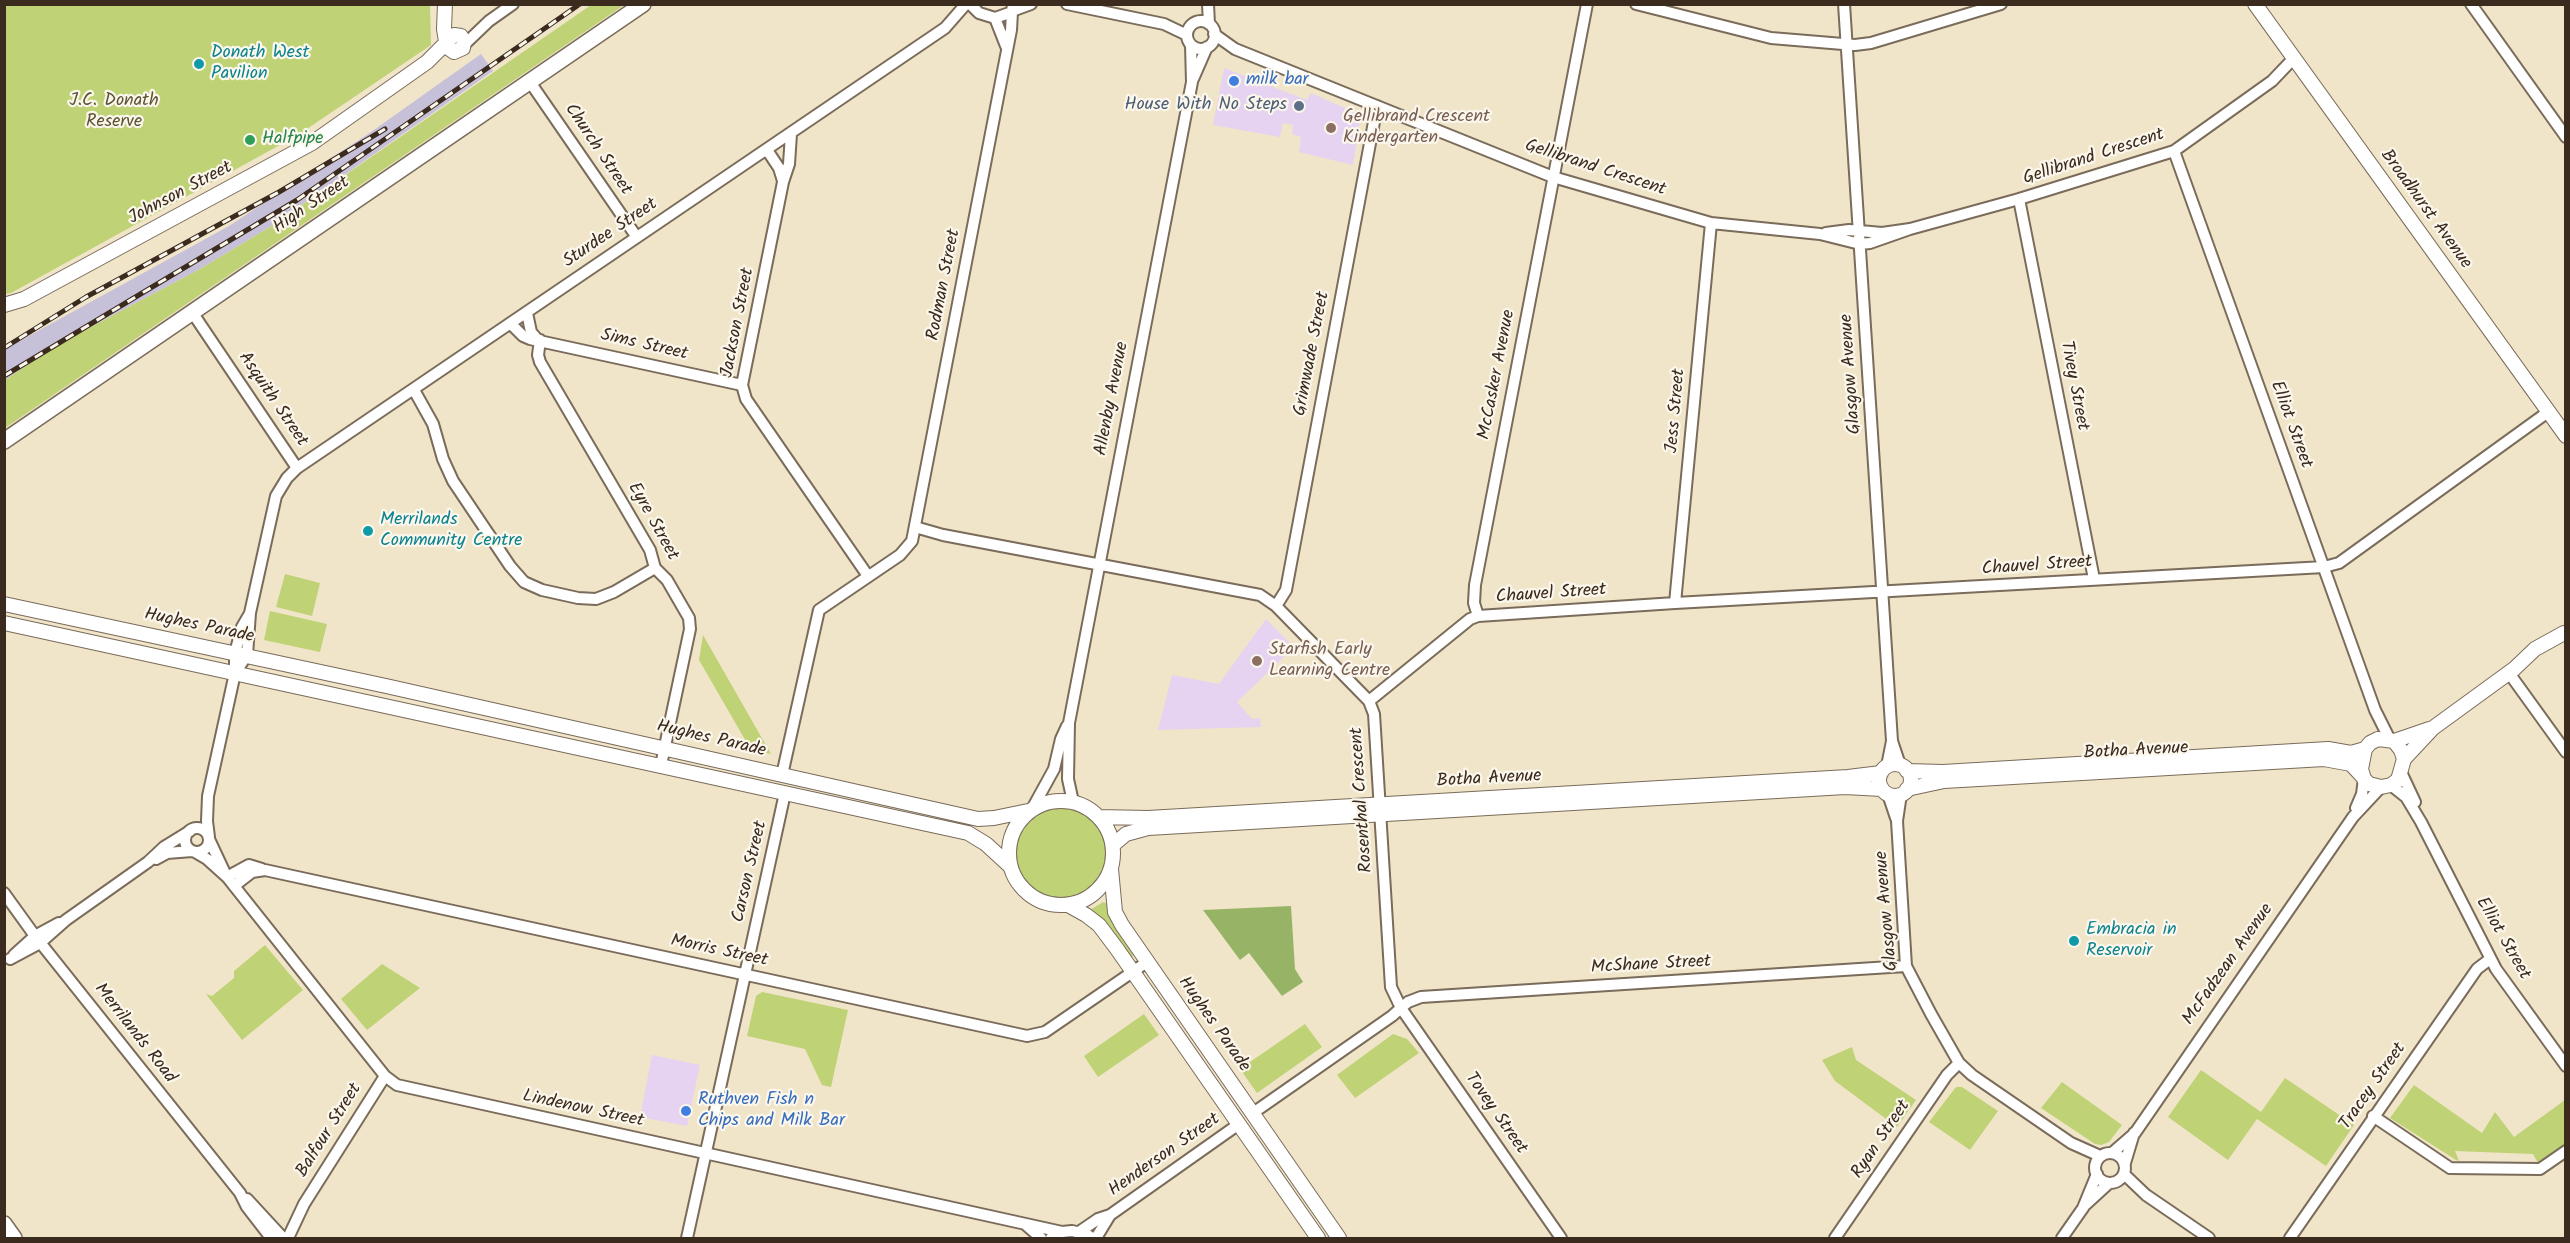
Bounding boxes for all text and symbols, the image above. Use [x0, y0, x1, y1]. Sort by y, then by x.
place label: Donath West Pavilion [211, 43, 309, 86]
marker: Donath West Pavilion [192, 57, 206, 71]
place label: milk bar [1246, 70, 1309, 92]
marker: milk bar [1227, 74, 1241, 88]
park label: J.C. Donath Reserve [69, 91, 159, 134]
place label: House With No Steps [1124, 95, 1287, 117]
marker: House With No Steps [1292, 99, 1306, 113]
street label: Church Street [559, 100, 635, 200]
place label: Gellibrand Crescent Kindergarten [1343, 107, 1490, 150]
marker: Gellibrand Crescent Kindergarten [1324, 121, 1338, 135]
street label: Gellibrand Crescent [2021, 125, 2167, 191]
place label: Halfpipe [262, 129, 323, 151]
marker: Halfpipe [243, 133, 257, 147]
street label: Gellibrand Crescent [1522, 136, 1668, 202]
street label: Broadhurst Avenue [2374, 146, 2476, 274]
street label: Johnson Street [126, 158, 236, 230]
street label: High Street [270, 173, 354, 239]
street label: Sturdee Street [560, 195, 662, 273]
street label: Rodman Street [924, 228, 966, 342]
street label: Jackson Street [718, 266, 760, 380]
street label: Grimwade Street [1290, 290, 1336, 418]
street label: McCasker Avenue [1475, 308, 1521, 442]
street label: Glasgow Avenue [1837, 313, 1867, 435]
street label: Sims Street [598, 325, 690, 367]
street label: Tivey Street [2054, 339, 2092, 433]
street label: Allenby Avenue [1091, 340, 1135, 458]
street label: Asquith Street [232, 349, 312, 451]
street label: Jess Street [1663, 368, 1691, 454]
street label: Elliot Street [2264, 378, 2316, 472]
street label: Eyre Street [622, 479, 682, 565]
place label: Merrilands Community Centre [380, 510, 522, 552]
marker: Merrilands Community Centre [361, 524, 375, 538]
street label: Chauvel Street [1981, 552, 2093, 582]
street label: Chauvel Street [1495, 580, 1607, 610]
street label: Hughes Parade [142, 605, 256, 649]
place label: Starfish Early Learning Centre [1269, 640, 1390, 682]
marker: Starfish Early Learning Centre [1250, 654, 1264, 668]
street label: Hughes Parade [654, 717, 768, 763]
street label: Rosenthal Crescent [1347, 726, 1379, 874]
street label: Botha Avenue [2083, 738, 2189, 766]
street label: Botha Avenue [1436, 766, 1542, 794]
street label: Carson Street [729, 819, 773, 925]
street label: Glasgow Avenue [1872, 850, 1904, 972]
street label: Elliot Street [2470, 894, 2534, 984]
street label: McFadzean Avenue [2179, 900, 2279, 1030]
place label: Embracia in Reservoir [2086, 920, 2177, 962]
street label: Morris Street [668, 931, 770, 973]
marker: Embracia in Reservoir [2067, 934, 2081, 948]
street label: McShane Street [1590, 952, 1712, 980]
street label: Hughes Parade [1172, 973, 1254, 1077]
street label: Merrilands Road [88, 980, 180, 1088]
street label: Tracey Street [2336, 1039, 2412, 1135]
street label: Tovey Street [1459, 1069, 1531, 1159]
street label: Balfour Street [293, 1080, 367, 1182]
street label: Lindenow Street [520, 1087, 646, 1133]
place label: Ruthven Fish n Chips and Milk Bar [698, 1090, 845, 1132]
street label: Ryan Street [1848, 1097, 1916, 1183]
marker: Ruthven Fish n Chips and Milk Bar [679, 1104, 693, 1118]
street label: Henderson Street [1105, 1110, 1225, 1202]

